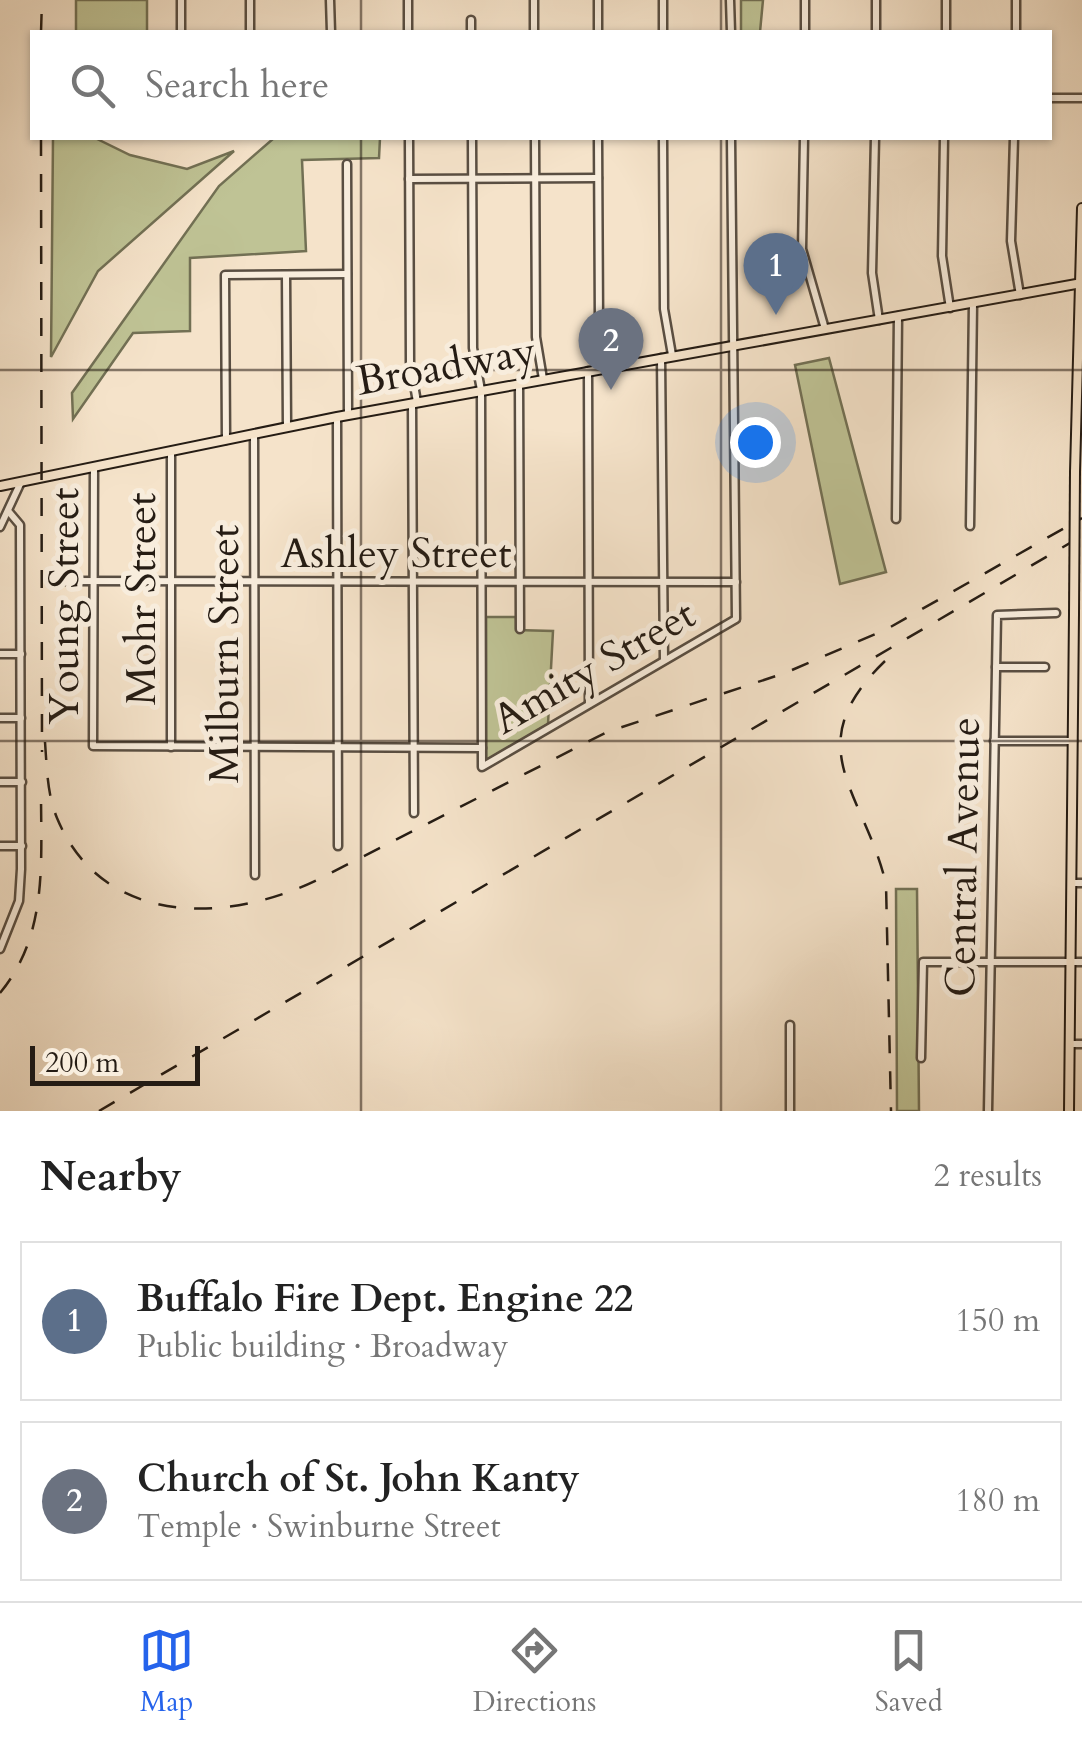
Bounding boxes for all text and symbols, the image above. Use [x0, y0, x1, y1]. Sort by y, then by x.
search box [30, 30, 1052, 140]
icon: search [65, 58, 120, 113]
text: Search here [145, 59, 329, 111]
pin: 1 [744, 232, 808, 315]
pin: 2 [578, 308, 644, 390]
street label: Broadway [352, 322, 540, 410]
your location [730, 417, 781, 468]
street label: Young Street [36, 488, 93, 724]
street label: Mohr Street [113, 493, 170, 705]
street label: Milburn Street [196, 524, 253, 784]
street label: Ashley Street [280, 525, 512, 582]
street label: Amity Street [482, 586, 706, 748]
street label: Central Avenue [932, 717, 994, 997]
scale bar [30, 1041, 200, 1086]
text: 200 m [45, 1044, 119, 1082]
text: Nearby [40, 1148, 182, 1205]
text: 2 results [934, 1154, 1042, 1198]
text: Buffalo Fire Dept. Engine 22 [137, 1273, 633, 1325]
text: 1 [66, 1299, 83, 1343]
text: 150 m [955, 1299, 1040, 1343]
text: Public building · Broadway [137, 1325, 508, 1369]
text: Church of St. John Kanty [137, 1453, 580, 1505]
text: 2 [66, 1479, 83, 1523]
text: 180 m [955, 1479, 1040, 1523]
text: Temple · Swinburne Street [137, 1505, 501, 1549]
tab: Map [139, 1623, 194, 1721]
tab: Directions [473, 1623, 596, 1721]
tab: Saved [875, 1623, 943, 1721]

